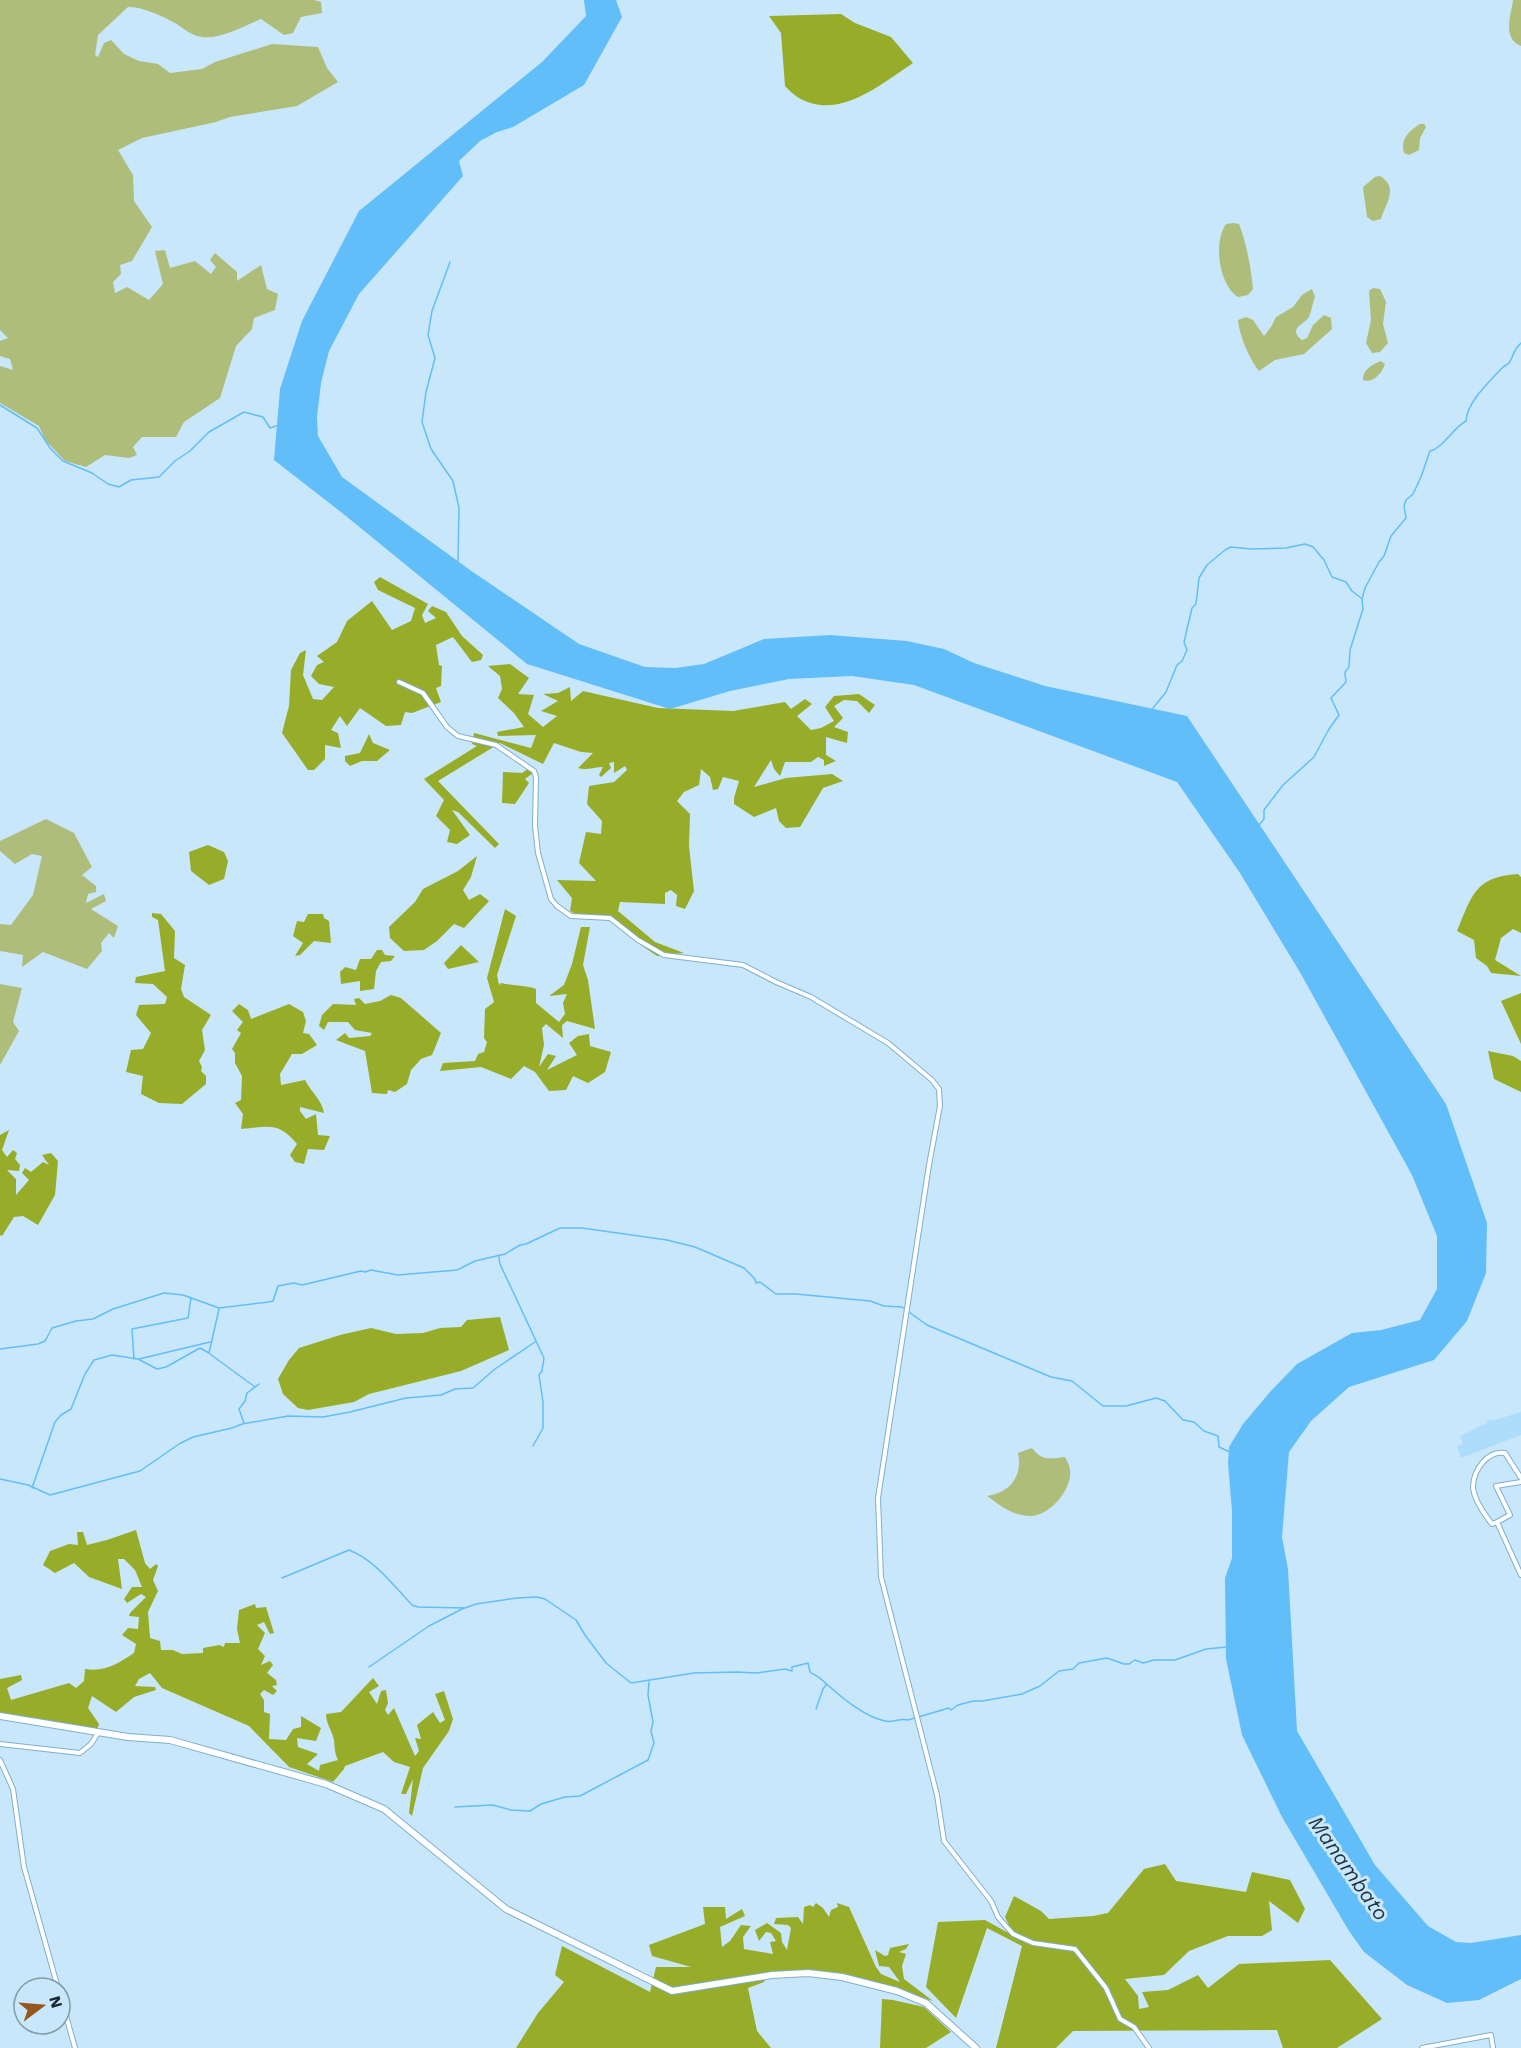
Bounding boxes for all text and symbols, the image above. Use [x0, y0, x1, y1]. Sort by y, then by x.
water label: Manambato [1304, 1811, 1394, 1925]
north arrow [12, 1976, 72, 2036]
text: N [45, 1994, 67, 2010]

